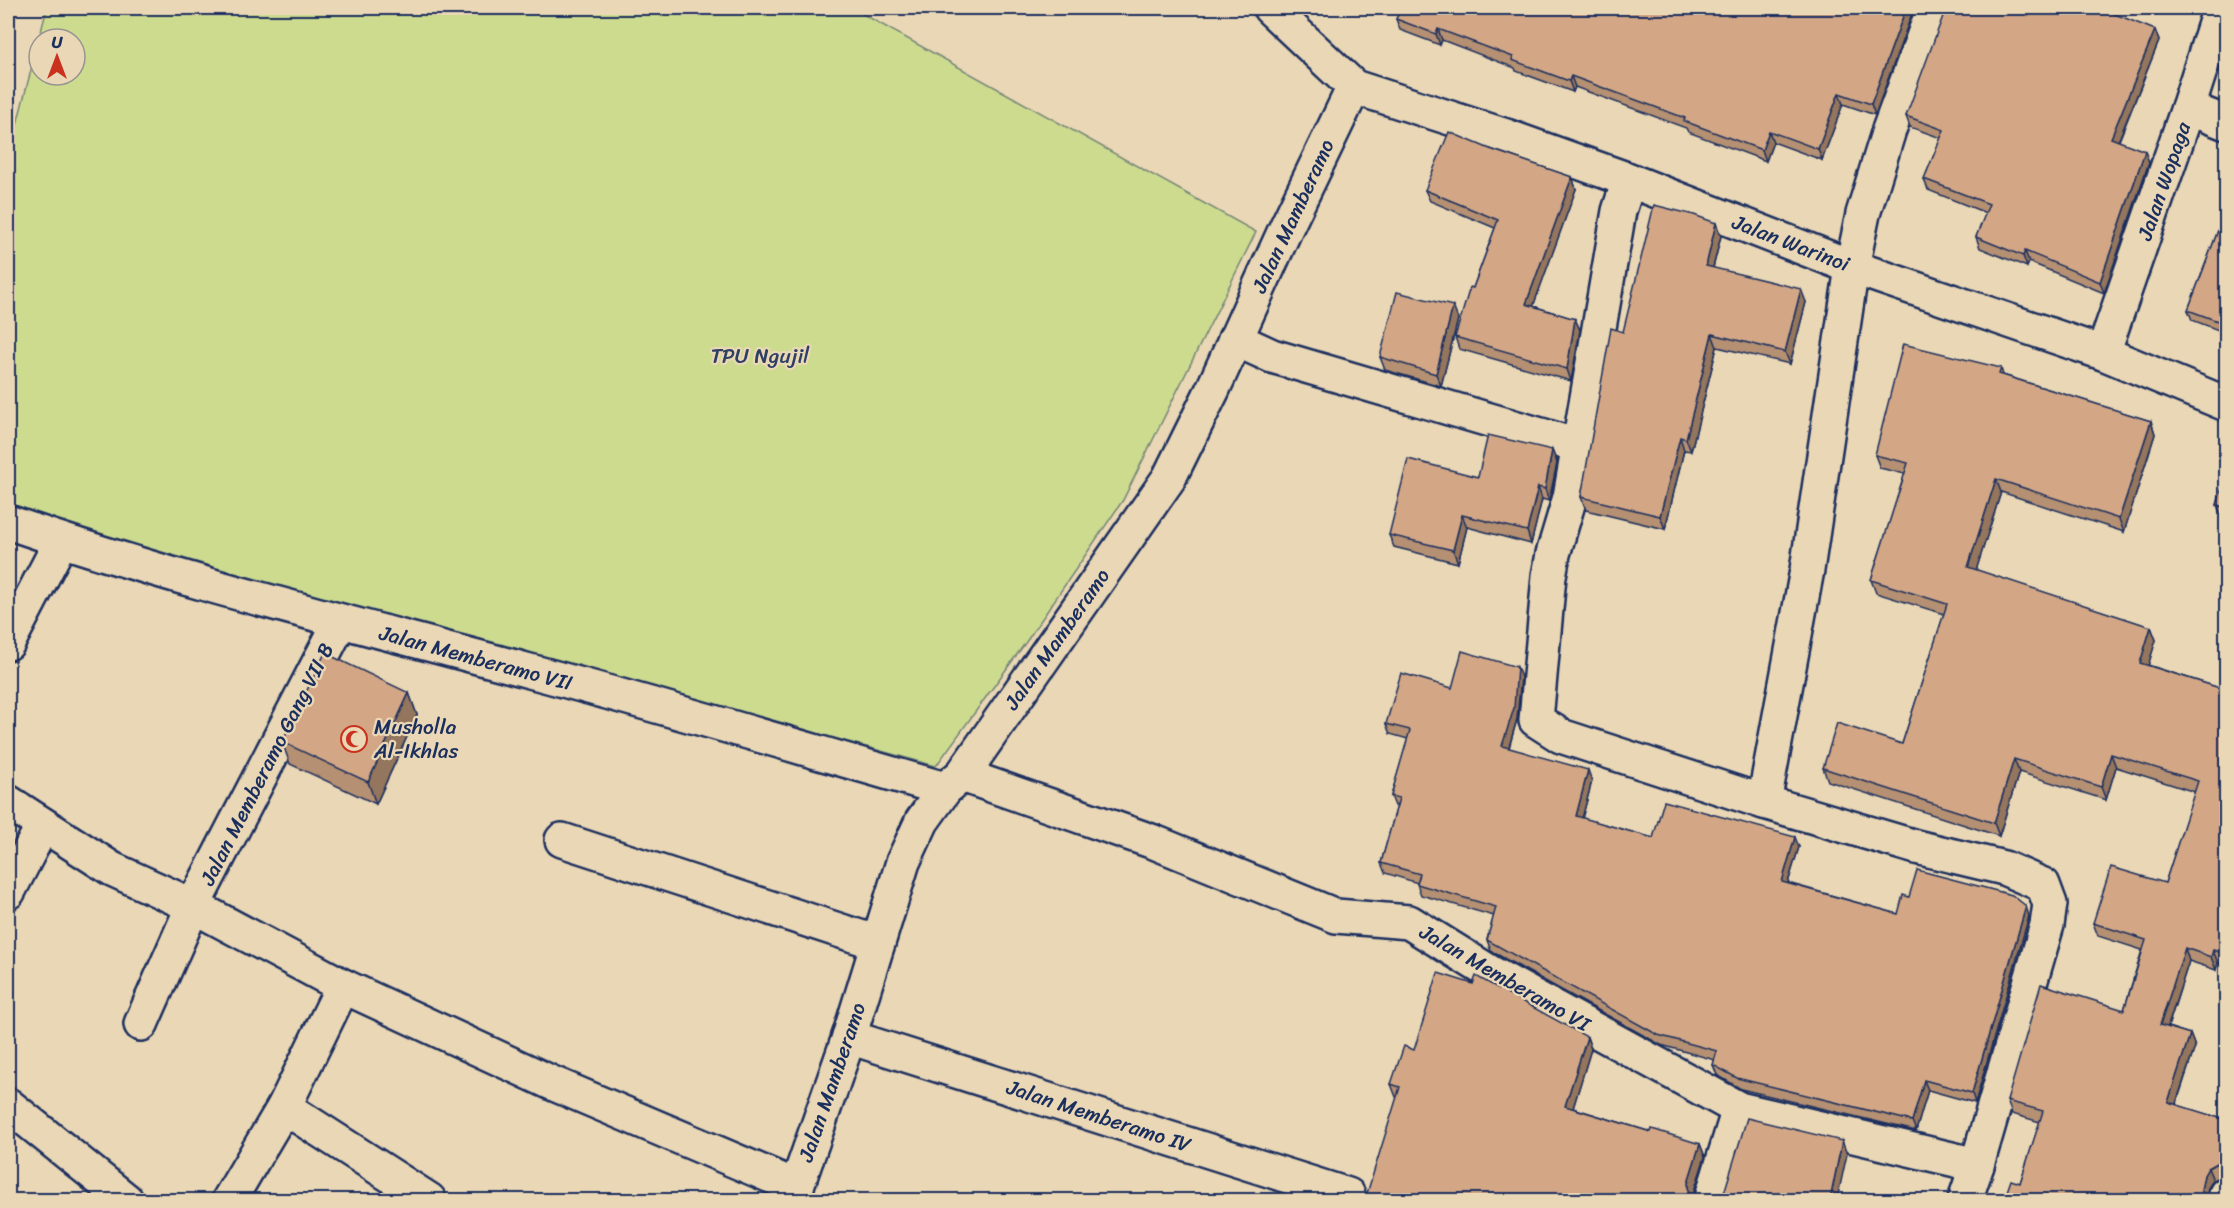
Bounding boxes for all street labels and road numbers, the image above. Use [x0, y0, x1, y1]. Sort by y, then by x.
street label: Jalan Wopaga [2126, 116, 2202, 246]
street label: Jalan Mamberamo [1240, 133, 1345, 300]
street label: Jalan Warinoi [1726, 203, 1856, 283]
street label: Jalan Mamberamo [993, 560, 1120, 719]
street label: Jalan Memberamo VII [374, 614, 577, 702]
street label: Jalan Memberamo Gang VII B [189, 636, 345, 893]
street label: Jalan Memberamo VI [1411, 913, 1599, 1043]
street label: Jalan Mamberamo [787, 997, 877, 1168]
street label: Jalan Memberamo IV [1001, 1068, 1197, 1164]

